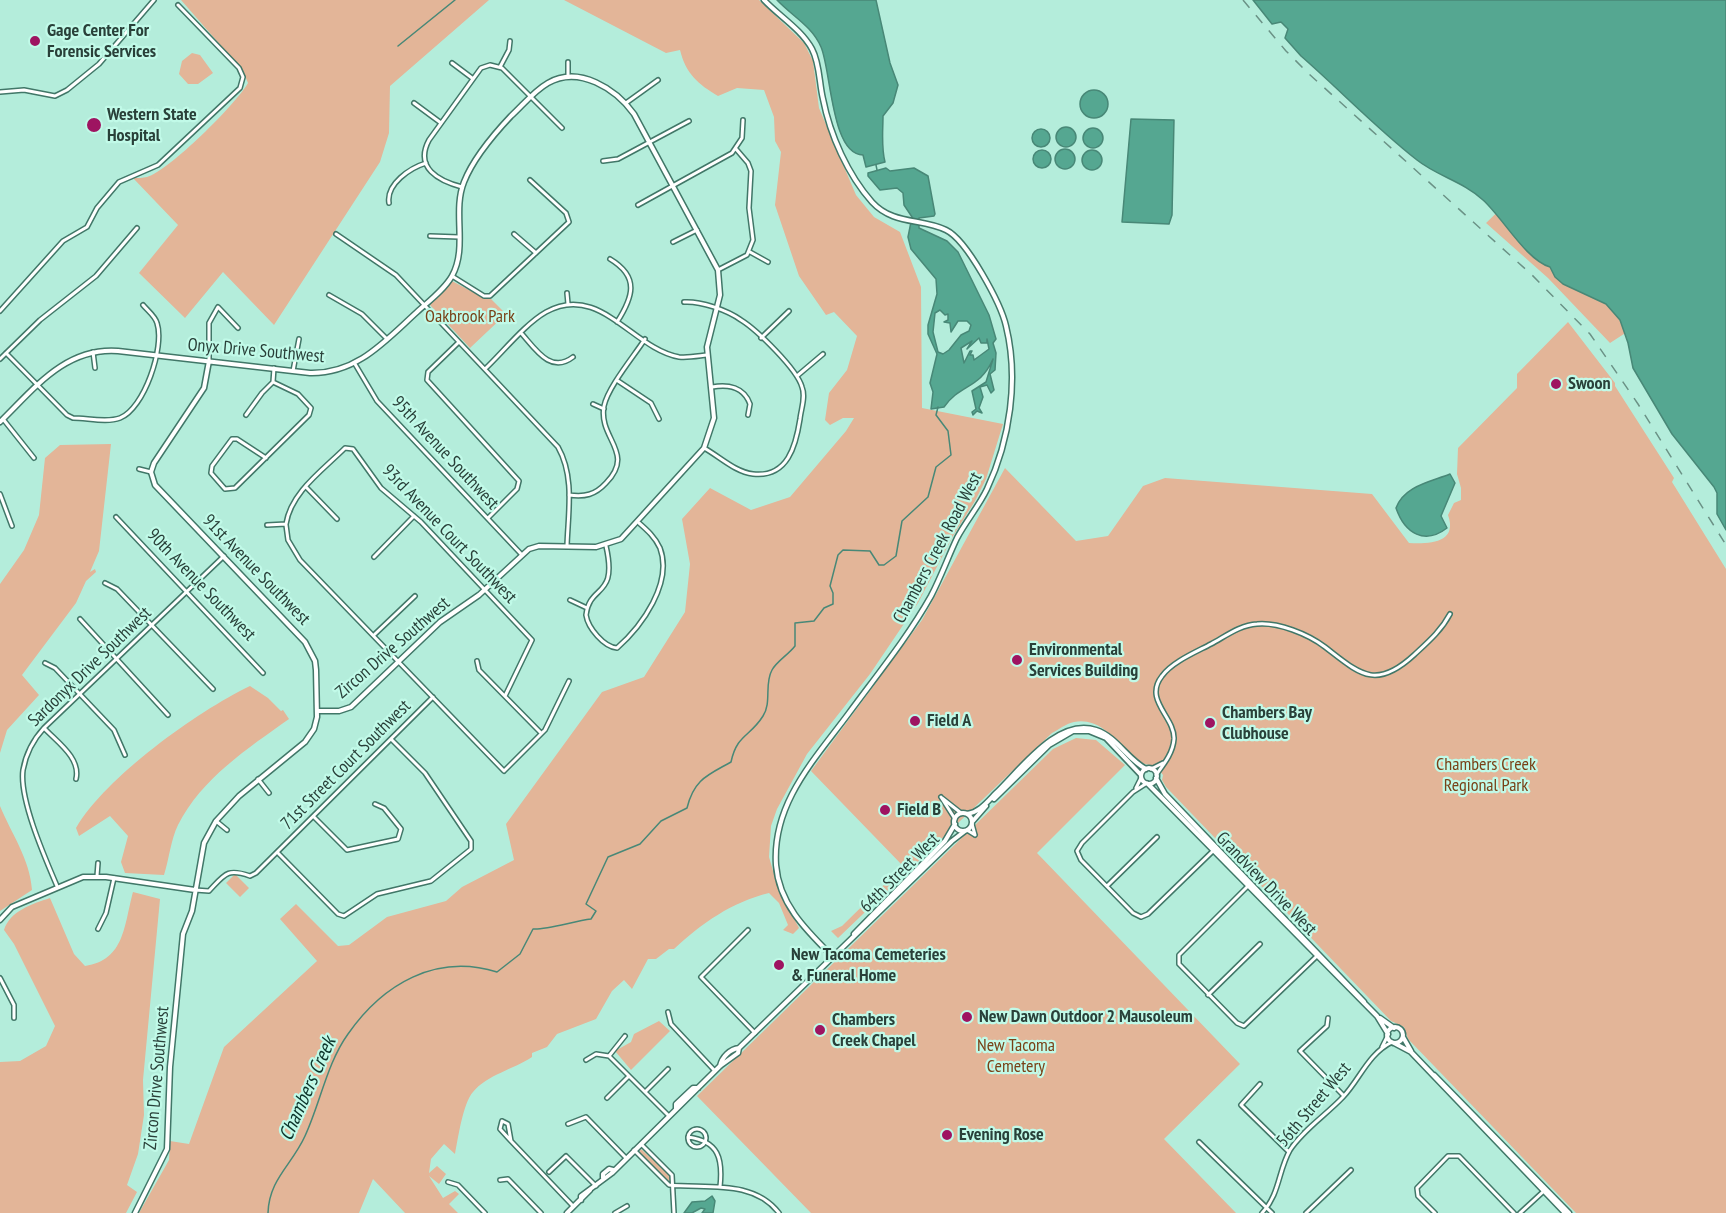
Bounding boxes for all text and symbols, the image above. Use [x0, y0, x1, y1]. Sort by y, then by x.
place label: Gage Center For Forensic Services [47, 20, 156, 63]
marker: Gage Center For Forensic Services [28, 34, 42, 48]
place label: Western State Hospital [107, 104, 197, 146]
marker: Western State Hospital [85, 116, 103, 134]
park label: Oakbrook Park [425, 306, 515, 328]
street label: Onyx Drive Southwest [187, 334, 325, 368]
place label: Swoon [1568, 373, 1611, 395]
marker: Swoon [1549, 377, 1563, 391]
street label: 95th Avenue Southwest [387, 392, 503, 514]
street label: 93rd Avenue Court Southwest [377, 460, 521, 608]
street label: Chambers Creek Road West [889, 469, 987, 627]
street label: 91st Avenue Southwest [198, 510, 314, 630]
street label: 90th Avenue Southwest [142, 525, 260, 645]
street label: Zircon Drive Southwest [332, 593, 454, 703]
street label: Sardonyx Drive Southwest [24, 603, 156, 731]
place label: Environmental Services Building [1029, 639, 1138, 682]
marker: Environmental Services Building [1010, 653, 1024, 667]
street label: 71st Street Court Southwest [277, 696, 415, 834]
place label: Chambers Bay Clubhouse [1222, 702, 1312, 744]
place label: Field A [927, 710, 971, 732]
marker: Field A [908, 714, 922, 728]
marker: Chambers Bay Clubhouse [1203, 716, 1217, 730]
park label: Chambers Creek Regional Park [1436, 754, 1536, 796]
place label: Field B [897, 799, 941, 821]
marker: Field B [878, 803, 892, 817]
street label: Grandview Drive West [1211, 828, 1321, 940]
street label: 64th Street West [856, 829, 944, 917]
place label: New Tacoma Cemeteries & Funeral Home [791, 944, 946, 986]
marker: New Tacoma Cemeteries & Funeral Home [772, 958, 786, 972]
street label: Zircon Drive Southwest [140, 1005, 174, 1151]
place label: New Dawn Outdoor 2 Mausoleum [979, 1006, 1193, 1028]
place label: Chambers Creek Chapel [832, 1009, 916, 1052]
marker: New Dawn Outdoor 2 Mausoleum [960, 1010, 974, 1024]
marker: Chambers Creek Chapel [813, 1023, 827, 1037]
water label: Chambers Creek [274, 1033, 342, 1145]
park label: New Tacoma Cemetery [977, 1035, 1055, 1078]
street label: 56th Street West [1272, 1058, 1356, 1152]
place label: Evening Rose [959, 1124, 1044, 1146]
marker: Evening Rose [940, 1128, 954, 1142]

